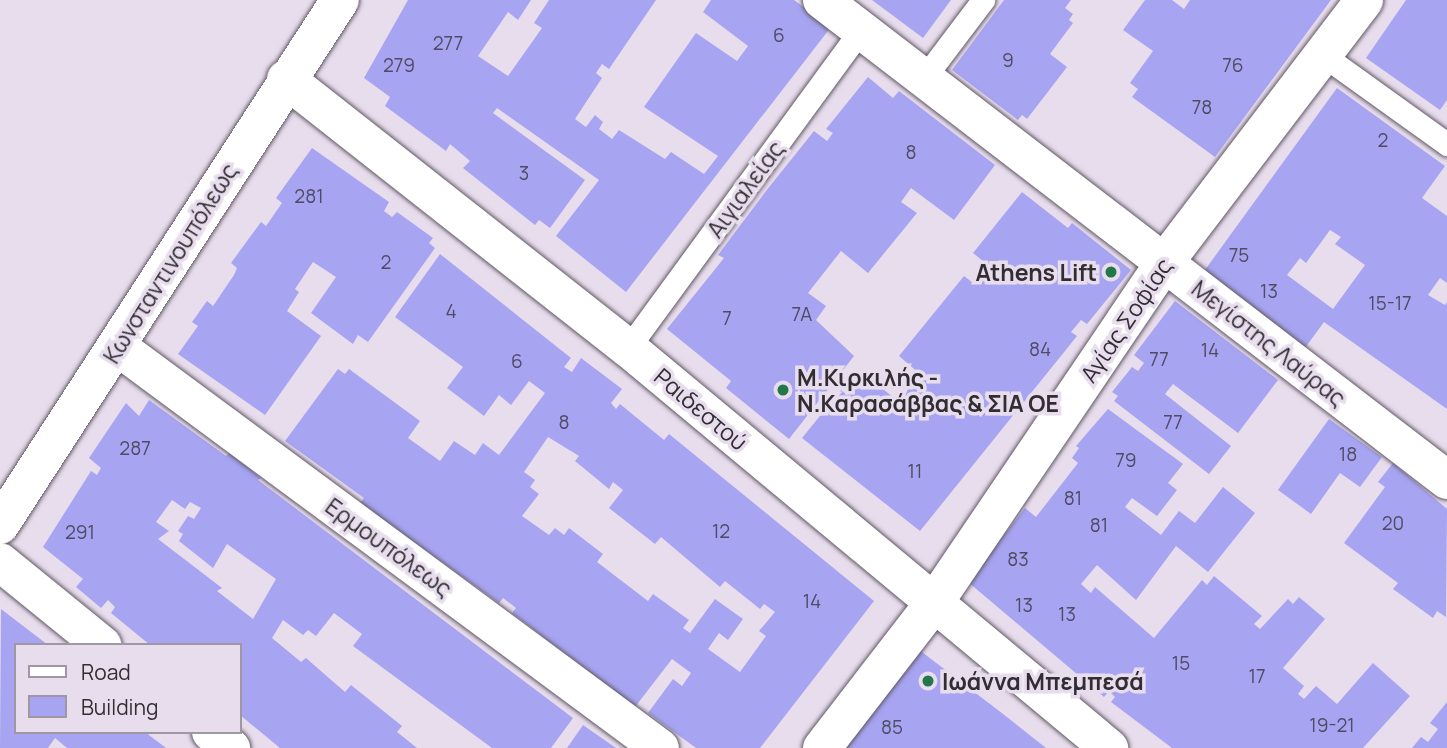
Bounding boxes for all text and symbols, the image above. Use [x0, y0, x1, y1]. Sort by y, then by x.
house number: 6 [773, 25, 785, 47]
house number: 277 [433, 33, 463, 55]
house number: 9 [1002, 50, 1014, 72]
house number: 279 [383, 55, 415, 77]
house number: 76 [1222, 55, 1244, 77]
house number: 78 [1192, 97, 1212, 119]
house number: 2 [1378, 130, 1388, 152]
street label: Αιγιαλείας [701, 135, 789, 243]
house number: 8 [905, 142, 917, 164]
street label: Κωνσταντινουπόλεως [97, 158, 243, 368]
house number: 3 [519, 163, 529, 185]
house number: 281 [294, 186, 324, 208]
house number: 75 [1229, 245, 1249, 267]
house number: 2 [381, 252, 391, 274]
street label: Αγίας Σοφίας [1074, 253, 1178, 387]
place label: Athens Lift [975, 258, 1097, 286]
marker: Athens Lift [1103, 264, 1119, 280]
street label: Μεγίστης Λαύρας [1187, 274, 1351, 412]
house number: 13 [1260, 281, 1278, 303]
house number: 15-17 [1368, 293, 1412, 315]
house number: 4 [445, 301, 457, 323]
house number: 7Α [792, 304, 812, 326]
house number: 7 [722, 308, 732, 330]
house number: 84 [1029, 339, 1051, 361]
house number: 14 [1201, 340, 1219, 362]
house number: 77 [1149, 349, 1169, 371]
house number: 6 [511, 351, 523, 373]
street label: Ραιδεστού [649, 362, 753, 456]
place label: Μ.Κιρκιλής - Ν.Καρασάββας & ΣΙΑ ΟΕ [797, 363, 1059, 417]
marker: Μ.Κιρκιλής - Ν.Καρασάββας & ΣΙΑ ΟΕ [775, 382, 791, 398]
house number: 8 [558, 412, 570, 434]
house number: 77 [1163, 412, 1183, 434]
house number: 287 [119, 438, 151, 460]
house number: 18 [1339, 444, 1357, 466]
house number: 79 [1115, 450, 1137, 472]
house number: 11 [908, 461, 922, 483]
house number: 81 [1064, 488, 1082, 510]
street label: Ερμουπόλεως [320, 492, 458, 602]
house number: 20 [1382, 513, 1404, 535]
house number: 81 [1090, 515, 1108, 537]
house number: 12 [712, 521, 730, 543]
house number: 291 [65, 522, 95, 544]
house number: 83 [1007, 549, 1029, 571]
house number: 14 [803, 591, 821, 613]
house number: 13 [1015, 595, 1033, 617]
house number: 13 [1058, 604, 1076, 626]
legend [14, 643, 242, 734]
house number: 15 [1172, 653, 1190, 675]
text: Road [81, 658, 131, 686]
house number: 17 [1249, 666, 1265, 688]
place label: Ιωάννα Μπεμπεσά [942, 667, 1144, 695]
marker: Ιωάννα Μπεμπεσά [920, 673, 936, 689]
text: Building [81, 693, 158, 721]
house number: 19-21 [1309, 715, 1355, 737]
house number: 85 [881, 717, 903, 739]

